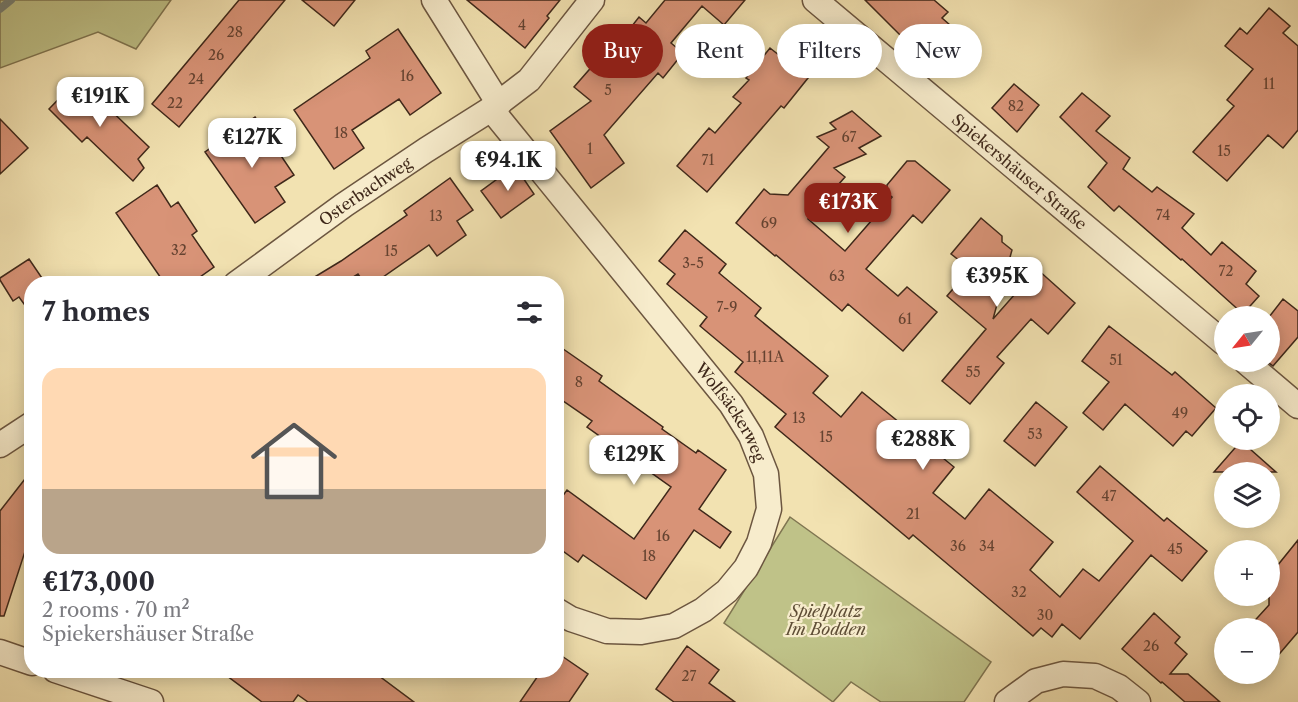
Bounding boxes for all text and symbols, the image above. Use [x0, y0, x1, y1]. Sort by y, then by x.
house number: 4 [518, 16, 526, 34]
house number: 28 [227, 23, 243, 41]
chip: Buy [582, 24, 663, 78]
chip: Rent [675, 24, 765, 78]
chip: Filters [777, 24, 882, 78]
chip: New [894, 24, 982, 78]
house number: 26 [208, 46, 224, 64]
house number: 16 [400, 67, 414, 85]
house number: 24 [188, 70, 204, 88]
house number: 11 [1263, 75, 1275, 93]
pin: €191K [58, 77, 142, 128]
house number: 5 [604, 81, 612, 99]
text: €191K [71, 84, 129, 108]
house number: 22 [167, 94, 183, 112]
house number: 82 [1008, 97, 1024, 115]
street label: Spiekershäuser Straße [948, 109, 1091, 234]
pin: €127K [210, 118, 294, 169]
house number: 18 [334, 124, 348, 142]
text: €127K [222, 125, 282, 149]
house number: 67 [842, 128, 857, 146]
house number: 1 [587, 140, 593, 158]
pin: €94.1K [459, 141, 557, 192]
house number: 15 [1217, 142, 1231, 160]
text: €94.1K [474, 148, 542, 172]
house number: 71 [702, 151, 714, 169]
street label: Osterbachweg [315, 152, 416, 230]
pin: €173K [806, 183, 890, 234]
text: €173K [818, 190, 878, 214]
house number: 74 [1156, 206, 1170, 224]
house number: 13 [429, 207, 443, 225]
house number: 69 [761, 214, 777, 232]
house number: 32 [171, 241, 187, 259]
house number: 15 [384, 242, 398, 260]
house number: 3-5 [682, 254, 704, 272]
pin: €395K [955, 257, 1039, 308]
house number: 72 [1219, 262, 1233, 280]
text: €395K [966, 264, 1028, 288]
house number: 63 [829, 267, 845, 285]
text: 7 homes [42, 296, 150, 328]
icon: filters [513, 296, 546, 329]
house number: 7-9 [716, 298, 738, 316]
north arrow [1214, 306, 1280, 372]
map controls [1214, 306, 1280, 684]
house number: 61 [898, 310, 912, 328]
house number: 11,11A [746, 348, 785, 366]
house number: 51 [1109, 351, 1123, 369]
street label: Wolfsäckerweg [691, 358, 770, 465]
house number: 55 [965, 363, 981, 381]
house number: 8 [575, 373, 583, 391]
button: locate [1214, 384, 1280, 450]
house number: 49 [1172, 404, 1188, 422]
icon: home [240, 407, 348, 515]
house number: 13 [792, 409, 806, 427]
pin: €288K [881, 420, 965, 471]
house number: 53 [1027, 425, 1043, 443]
text: €288K [890, 427, 956, 451]
house number: 15 [819, 428, 833, 446]
pin: €129K [592, 435, 676, 486]
text: €129K [603, 442, 665, 466]
button: layers [1214, 462, 1280, 528]
house number: 47 [1102, 487, 1117, 505]
house number: 21 [906, 505, 920, 523]
house number: 16 [656, 527, 670, 545]
house number: 36 [950, 537, 966, 555]
house number: 34 [979, 537, 995, 555]
house number: 45 [1167, 540, 1183, 558]
button: + [1214, 540, 1280, 606]
house number: 18 [642, 547, 656, 565]
text: €173,000 [42, 566, 155, 598]
house number: 32 [1011, 583, 1027, 601]
text: 2 rooms · 70 m² [42, 598, 190, 622]
park label: Spielplatz Im Bodden [784, 601, 866, 639]
house number: 30 [1037, 606, 1053, 624]
button: − [1214, 618, 1280, 684]
text: Spiekershäuser Straße [42, 622, 254, 646]
house number: 26 [1143, 637, 1159, 655]
house number: 27 [682, 667, 697, 685]

